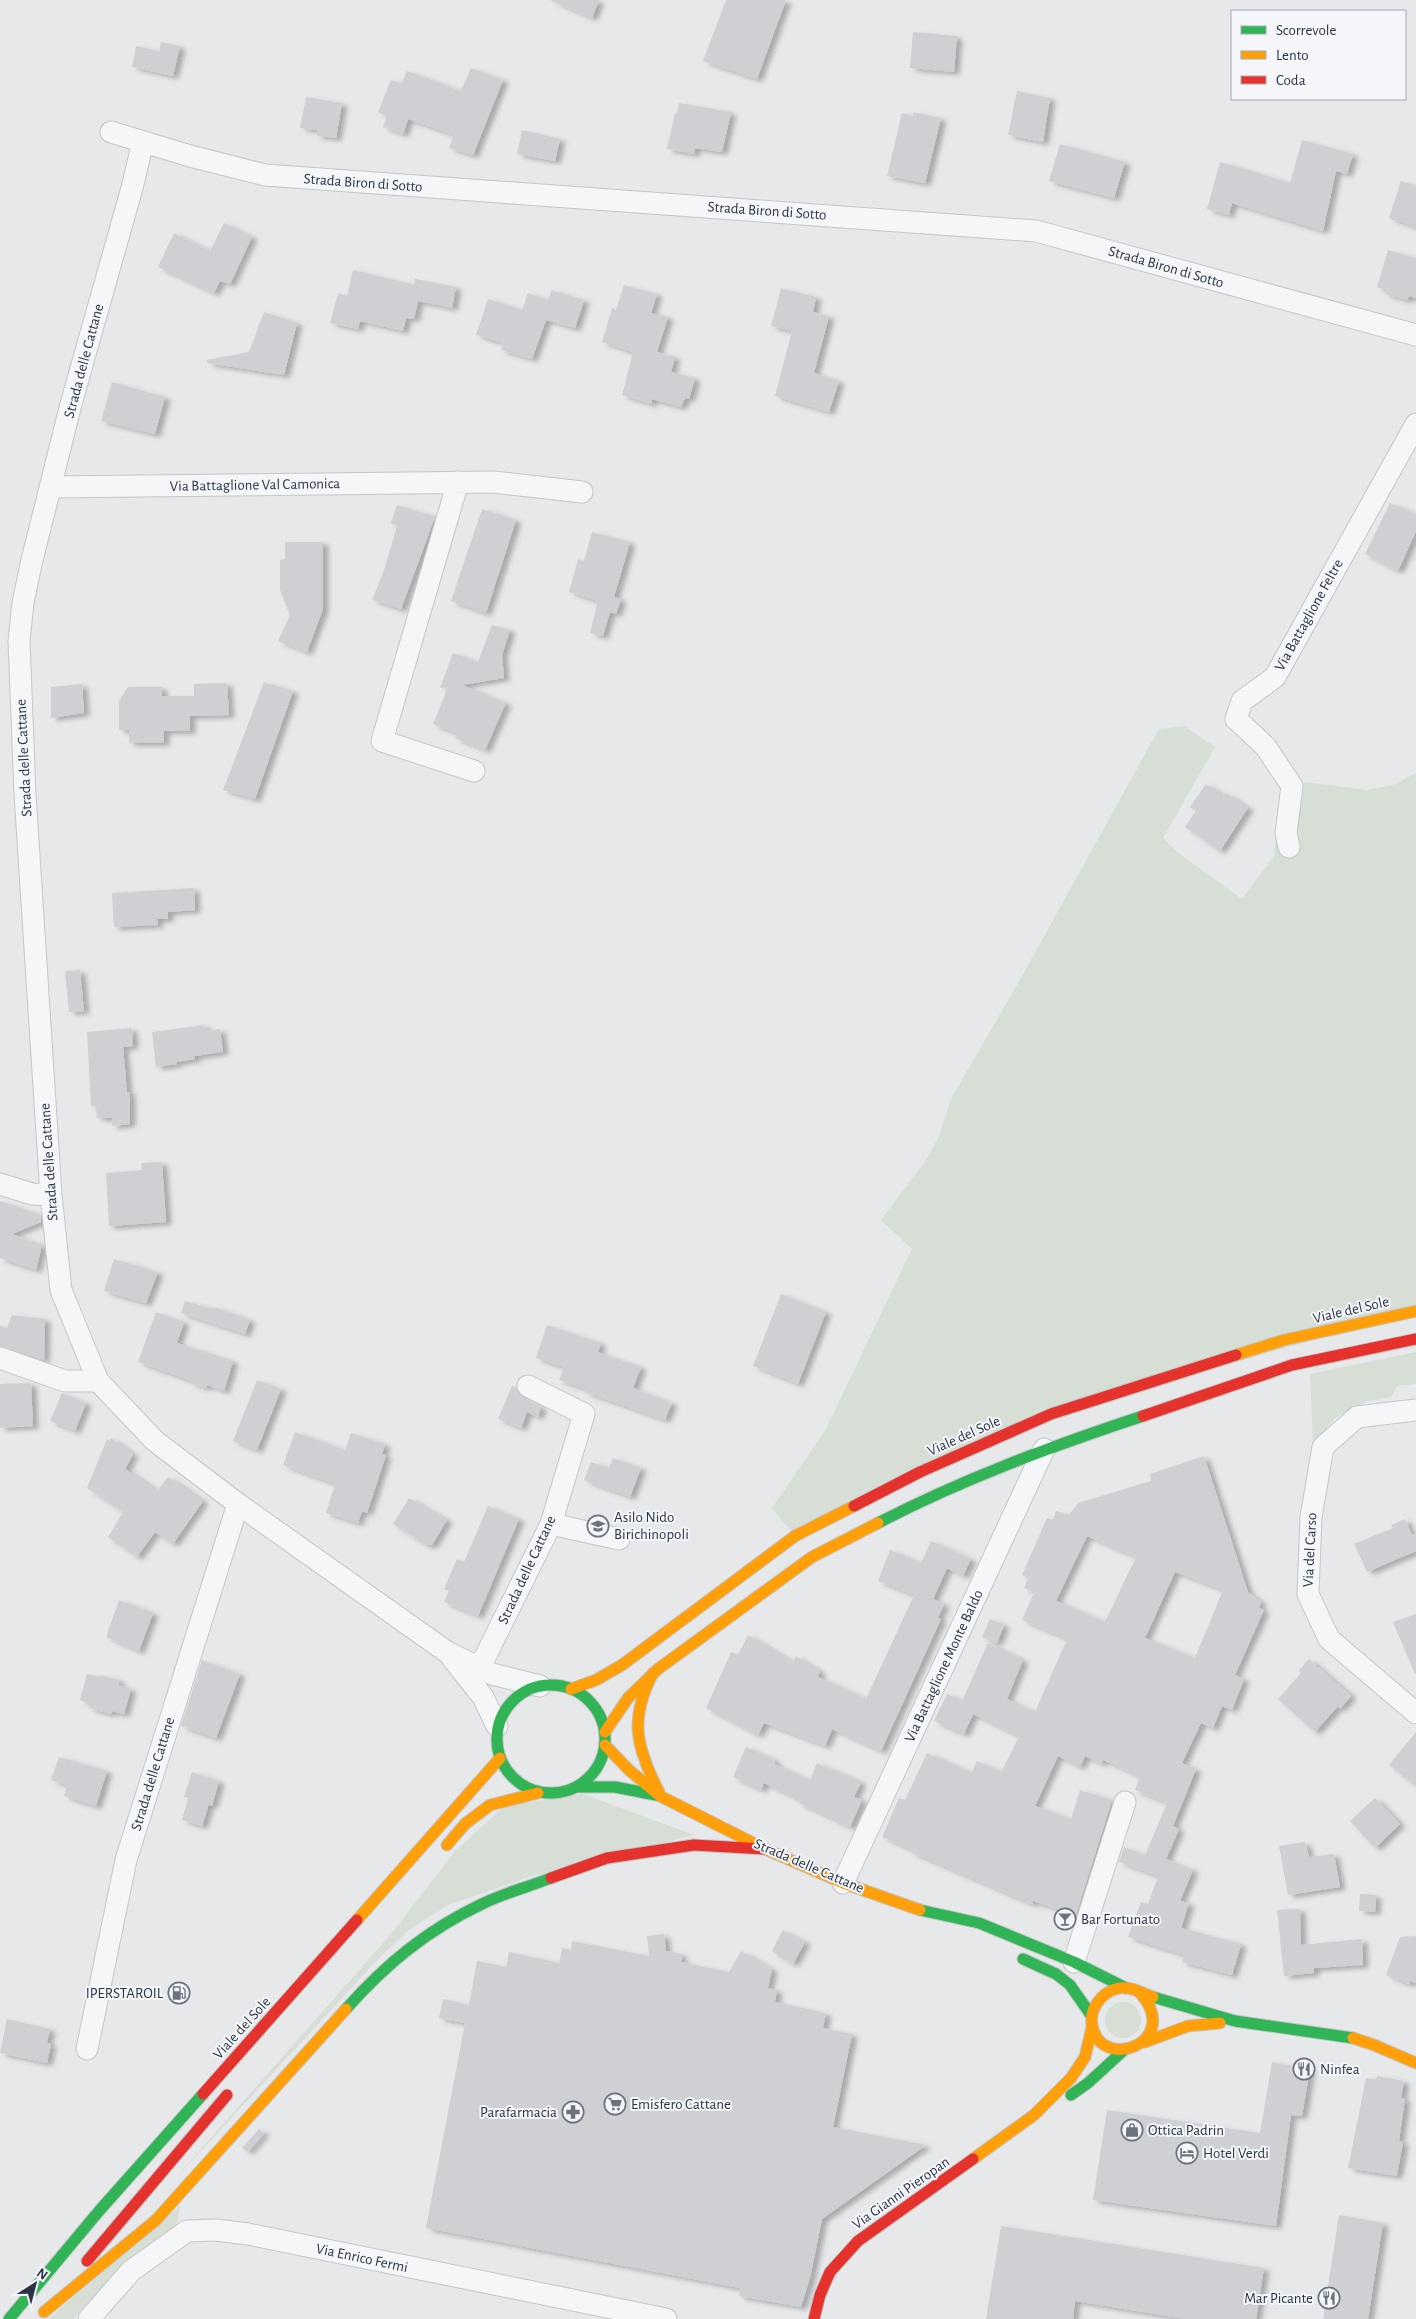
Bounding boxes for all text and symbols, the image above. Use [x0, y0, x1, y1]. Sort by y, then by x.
legend [1231, 10, 1406, 100]
text: Scorrevole [1276, 23, 1337, 38]
text: Lento [1276, 48, 1309, 63]
text: Coda [1276, 73, 1306, 88]
street label: Strada Biron di Sotto [303, 171, 423, 195]
street label: Strada Biron di Sotto [707, 199, 827, 223]
street label: Strada Biron di Sotto [1107, 243, 1225, 291]
street label: Strada delle Cattane [62, 302, 107, 420]
street label: Via Battaglione Val Camonica [170, 476, 340, 494]
street label: Via Battaglione Feltre [1272, 557, 1346, 673]
street label: Strada delle Cattane [13, 699, 35, 817]
street label: Strada delle Cattane [37, 1103, 61, 1221]
street label: Viale del Sole [1311, 1294, 1391, 1326]
street label: Viale del Sole [925, 1413, 1003, 1459]
place label: Asilo Nido Birichinopoli [614, 1510, 689, 1542]
street label: Via del Carso [1301, 1512, 1319, 1588]
street label: Strada delle Cattane [495, 1513, 559, 1627]
school or university icon: Asilo Nido Birichinopoli [586, 1514, 610, 1538]
street label: Via Battaglione Monte Baldo [902, 1587, 986, 1745]
street label: Strada delle Cattane [129, 1715, 177, 1833]
street label: Strada delle Cattane [752, 1836, 866, 1896]
bar icon: Bar Fortunato [1053, 1907, 1077, 1931]
place label: Bar Fortunato [1081, 1912, 1160, 1927]
fuel station icon: IPERSTAROIL [167, 1981, 191, 2005]
place label: IPERSTAROIL [86, 1986, 164, 2001]
street label: Viale del Sole [210, 1994, 274, 2062]
restaurant icon: Ninfea [1292, 2057, 1316, 2081]
place label: Ninfea [1320, 2062, 1360, 2077]
supermarket icon: Emisfero Cattane [603, 2092, 627, 2116]
place label: Emisfero Cattane [631, 2097, 731, 2112]
pharmacy icon: Parafarmacia [561, 2100, 585, 2124]
place label: Parafarmacia [480, 2105, 557, 2120]
shop icon: Ottica Padrin [1120, 2118, 1144, 2142]
place label: Ottica Padrin [1148, 2123, 1224, 2138]
hotel icon: Hotel Verdi [1175, 2141, 1199, 2165]
place label: Hotel Verdi [1203, 2146, 1269, 2161]
street label: Via Gianni Pieropan [850, 2154, 952, 2232]
street label: Via Enrico Fermi [315, 2241, 409, 2275]
north arrow [10, 2259, 60, 2309]
text: N [34, 2266, 50, 2283]
restaurant icon: Mar Picante [1317, 2286, 1341, 2310]
place label: Mar Picante [1244, 2291, 1313, 2306]

